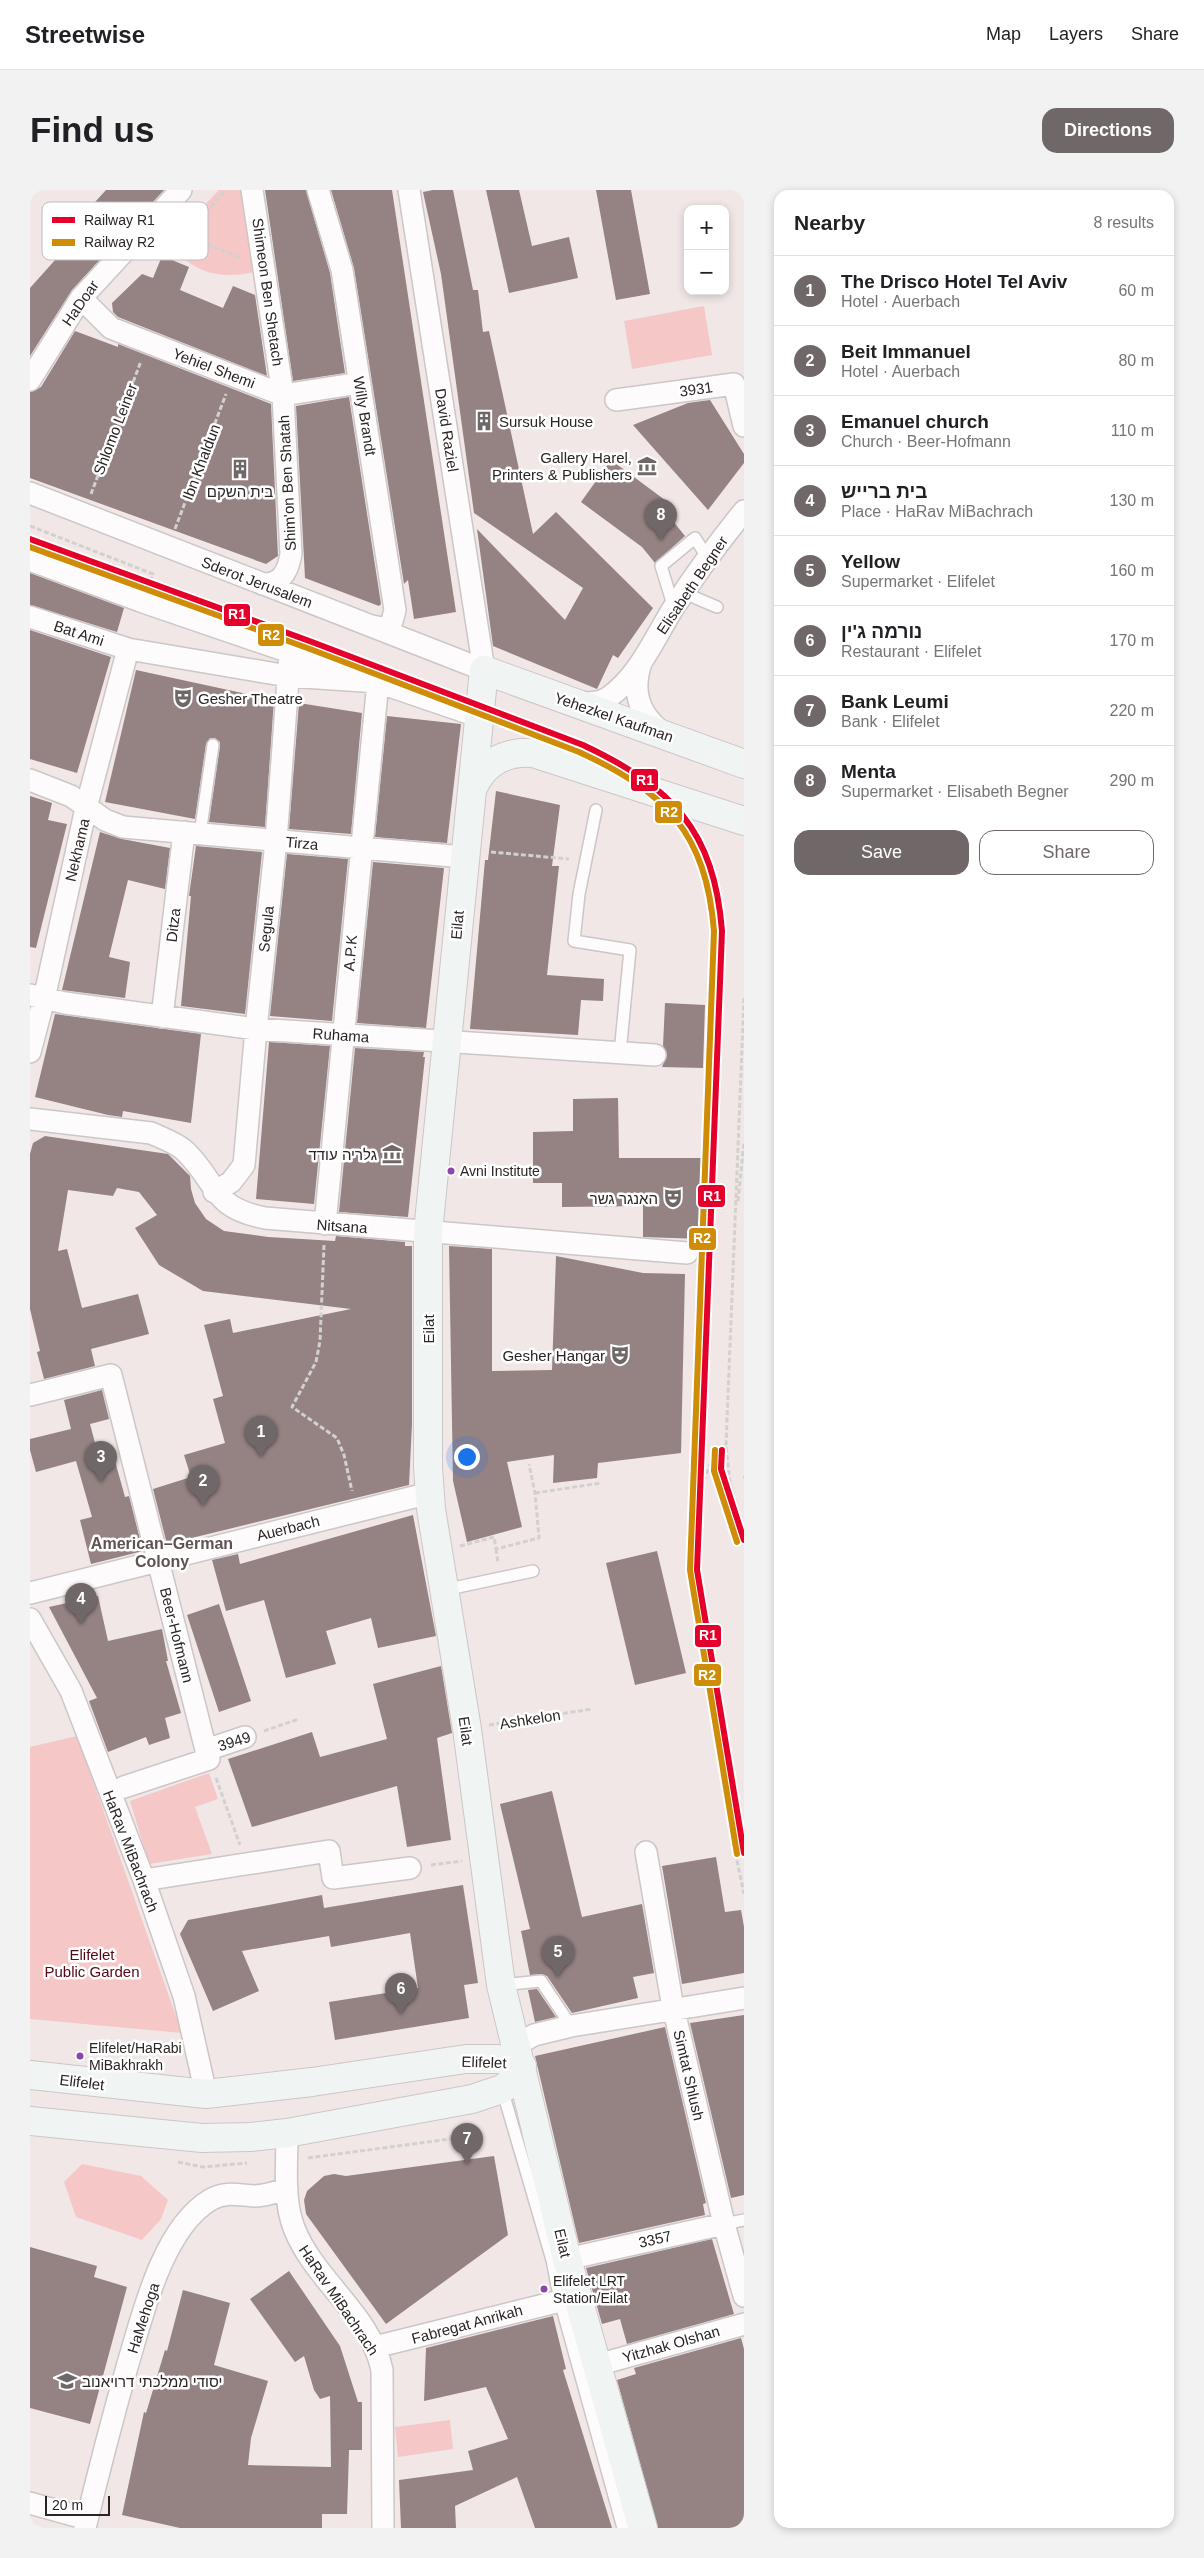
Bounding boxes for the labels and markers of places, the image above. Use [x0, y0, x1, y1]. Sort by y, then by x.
building icon: Sursuk House [473, 410, 495, 432]
place label: Sursuk House [499, 413, 593, 430]
place label: Gallery Harel, Printers & Publishers [492, 449, 632, 483]
museum icon: Gallery Harel, Printers & Publishers [636, 455, 658, 477]
building icon: בית השקם [229, 458, 251, 480]
place label: בית השקם [207, 483, 273, 500]
pin: 8 [645, 499, 677, 540]
theatre icon: Gesher Theatre [172, 687, 194, 709]
place label: Gesher Theatre [198, 690, 303, 707]
museum icon: גלריה עודד [381, 1143, 403, 1165]
place label: גלריה עודד [308, 1146, 377, 1163]
place label: Avni Institute [460, 1163, 540, 1179]
marker: Avni Institute [446, 1166, 456, 1176]
theatre icon: האנגר גשר [662, 1187, 684, 1209]
place label: האנגר גשר [590, 1190, 658, 1207]
theatre icon: Gesher Hangar [609, 1344, 631, 1366]
place label: Gesher Hangar [502, 1347, 605, 1364]
pin: 1 [245, 1416, 277, 1457]
pin: 3 [85, 1441, 117, 1482]
pin: 2 [187, 1465, 219, 1506]
pin: 4 [65, 1583, 97, 1624]
pin: 5 [542, 1936, 574, 1977]
pin: 6 [385, 1973, 417, 2014]
place label: Elifelet/HaRabi MiBakhrakh [89, 2040, 182, 2073]
marker: Elifelet/HaRabi MiBakhrakh [75, 2051, 85, 2061]
pin: 7 [451, 2123, 483, 2164]
place label: Elifelet LRT Station/Eilat [553, 2273, 628, 2306]
marker: Elifelet LRT Station/Eilat [539, 2284, 549, 2294]
school or university icon: יסודי ממלכתי דרויאנוב [56, 2370, 78, 2392]
place label: יסודי ממלכתי דרויאנוב [82, 2373, 222, 2390]

